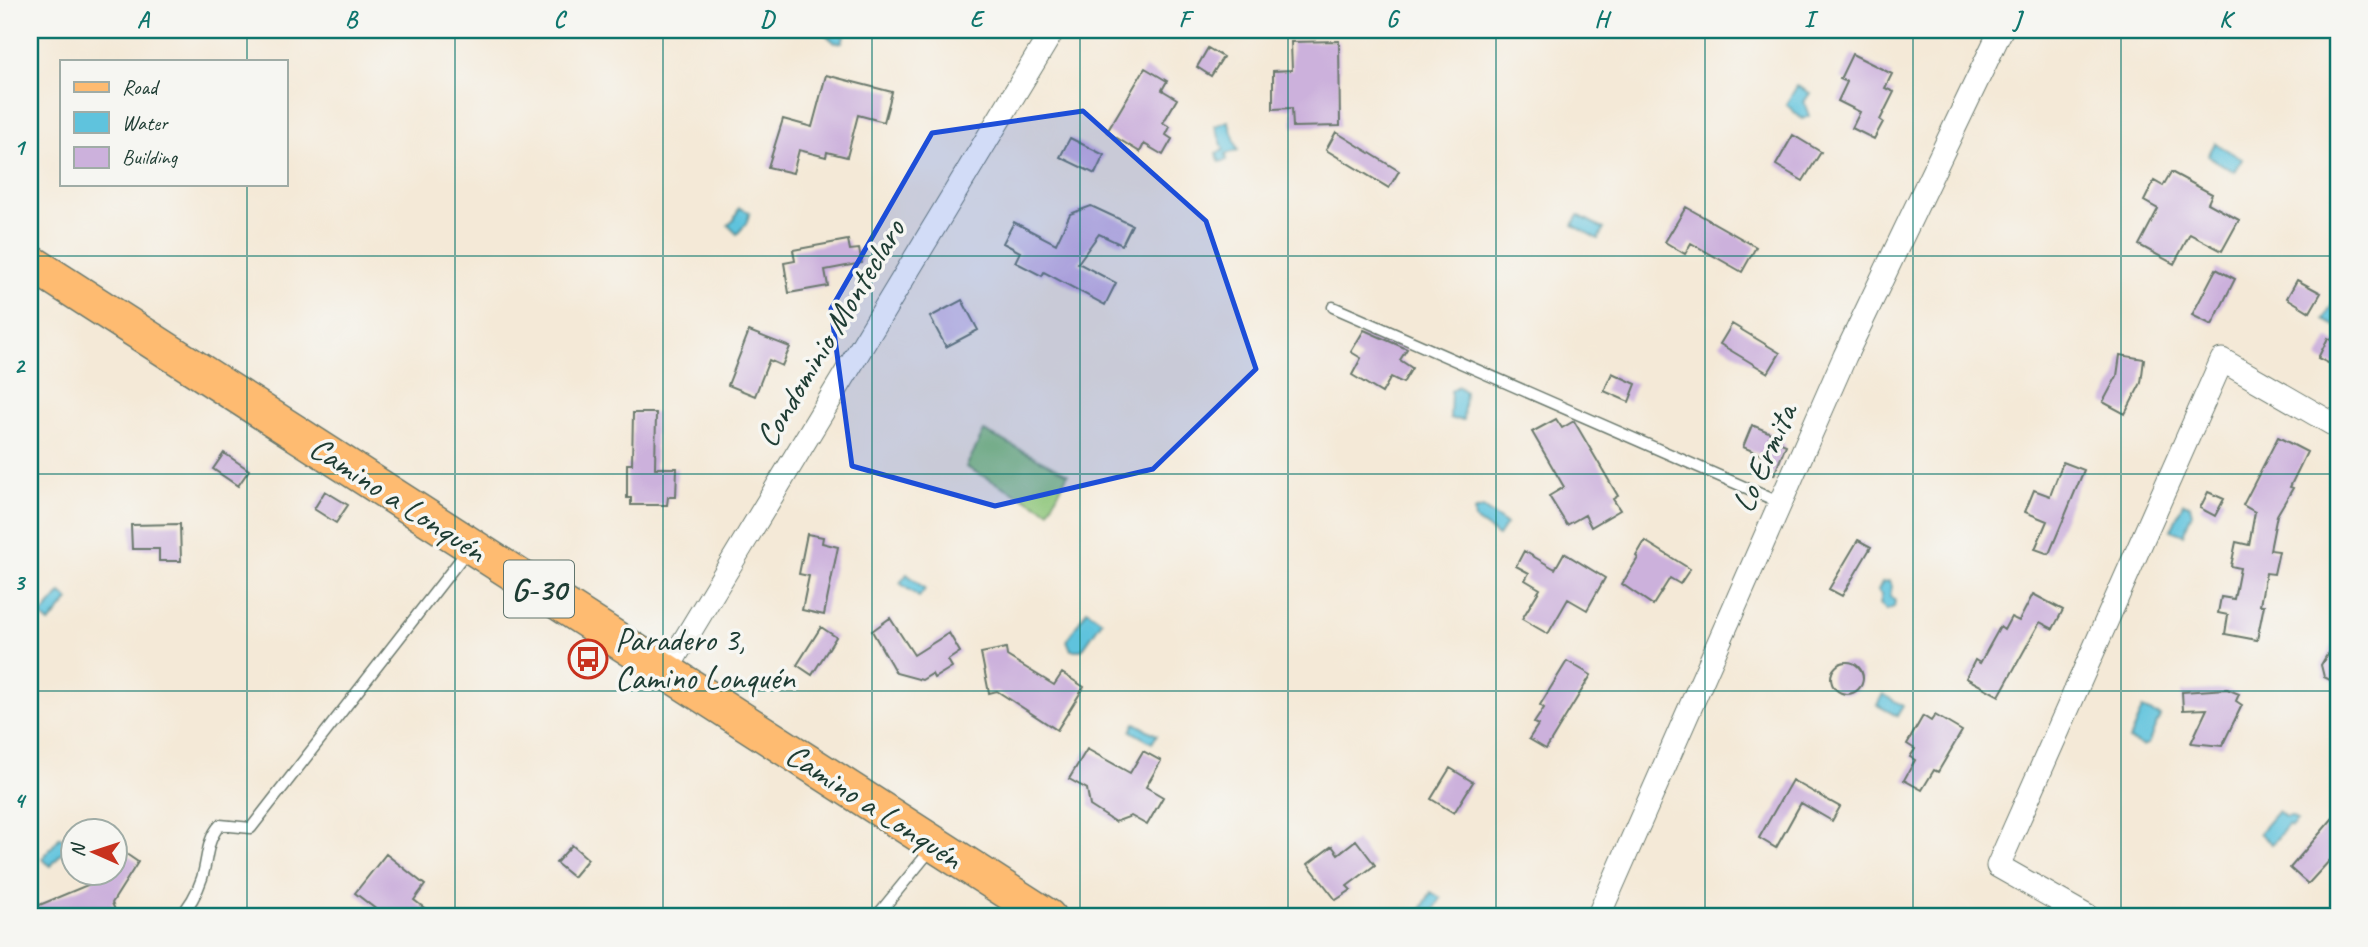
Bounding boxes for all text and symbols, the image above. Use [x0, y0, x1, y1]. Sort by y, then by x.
text: A [137, 5, 151, 34]
text: B [345, 5, 359, 34]
text: C [554, 5, 568, 34]
text: D [760, 5, 776, 34]
text: E [970, 5, 986, 34]
text: F [1179, 5, 1195, 34]
text: G [1386, 5, 1401, 34]
text: H [1594, 5, 1612, 34]
text: I [1804, 5, 1819, 34]
text: J [2011, 5, 2024, 34]
text: K [2219, 5, 2235, 34]
legend [60, 60, 287, 186]
text: Road [122, 74, 161, 100]
text: Water [122, 110, 169, 136]
text: 1 [14, 133, 27, 162]
text: Building [122, 144, 179, 170]
street label: Condominio Monteclaro [746, 210, 915, 454]
text: 2 [14, 351, 27, 380]
street label: Lo Ermita [1722, 395, 1807, 519]
street label: Camino a Lonquén [302, 426, 495, 572]
road number: G-30 [504, 560, 574, 618]
text: 3 [14, 568, 27, 597]
place label: Paradero 3, Camino Lonquén [615, 619, 796, 699]
bus stop icon: Paradero 3, Camino Lonquén [567, 638, 609, 680]
street label: Camino a Lonquén [778, 733, 971, 879]
text: 4 [14, 786, 27, 815]
north arrow [60, 818, 130, 888]
text: N [66, 841, 90, 858]

